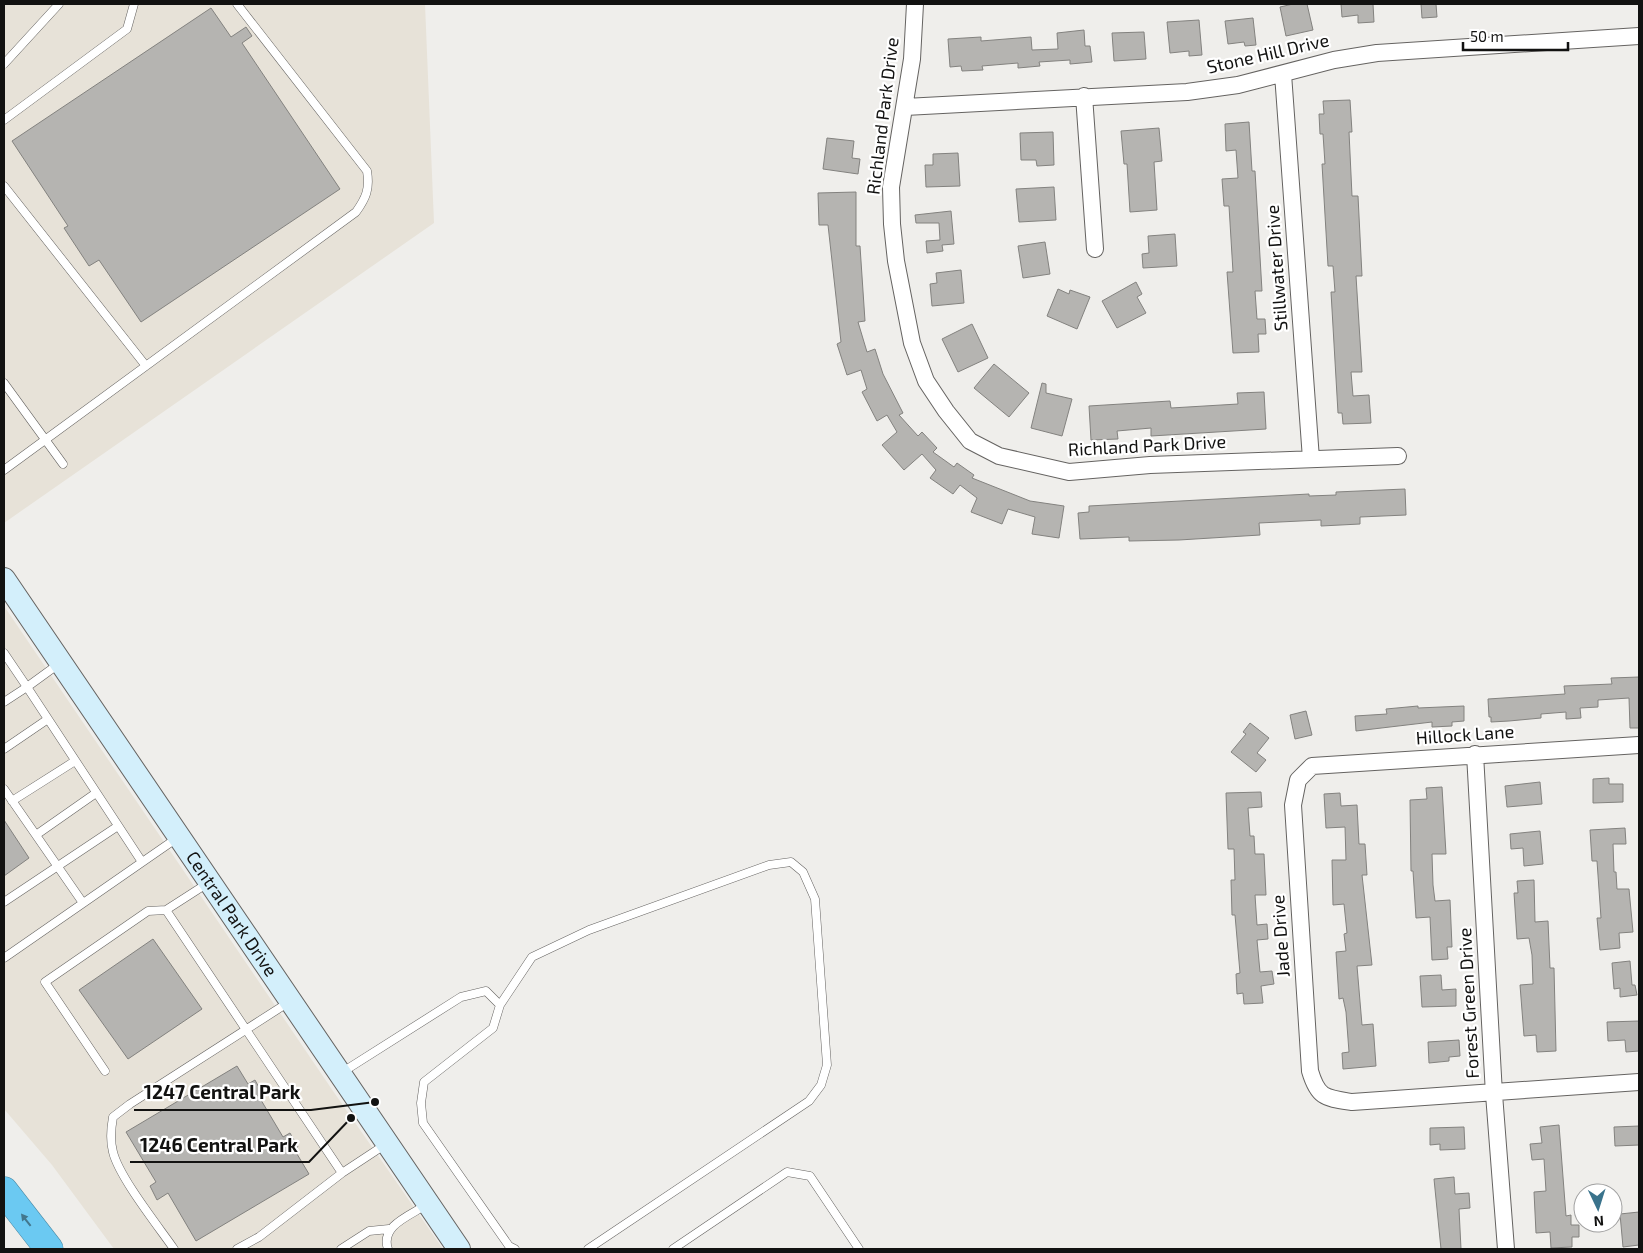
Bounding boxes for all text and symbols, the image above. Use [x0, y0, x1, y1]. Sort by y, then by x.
scale bar [1463, 20, 1568, 52]
text: 50 m [1470, 27, 1504, 45]
street label: Stone Hill Drive [1205, 28, 1331, 78]
street label: Richland Park Drive [861, 36, 903, 196]
street label: Stillwater Drive [1261, 204, 1291, 332]
street label: Richland Park Drive [1067, 430, 1227, 460]
street label: Hillock Lane [1415, 720, 1515, 748]
street label: Central Park Drive [182, 847, 283, 980]
street label: Jade Drive [1266, 894, 1294, 978]
street label: Forest Green Drive [1453, 927, 1483, 1079]
callout: 1247 Central Park [134, 1076, 311, 1110]
text: 1247 Central Park [144, 1080, 301, 1103]
callout: 1246 Central Park [130, 1128, 309, 1162]
text: 1246 Central Park [140, 1133, 298, 1156]
north arrow [1573, 1183, 1623, 1233]
text: N [1593, 1213, 1605, 1230]
one-way arrow [21, 1214, 32, 1227]

